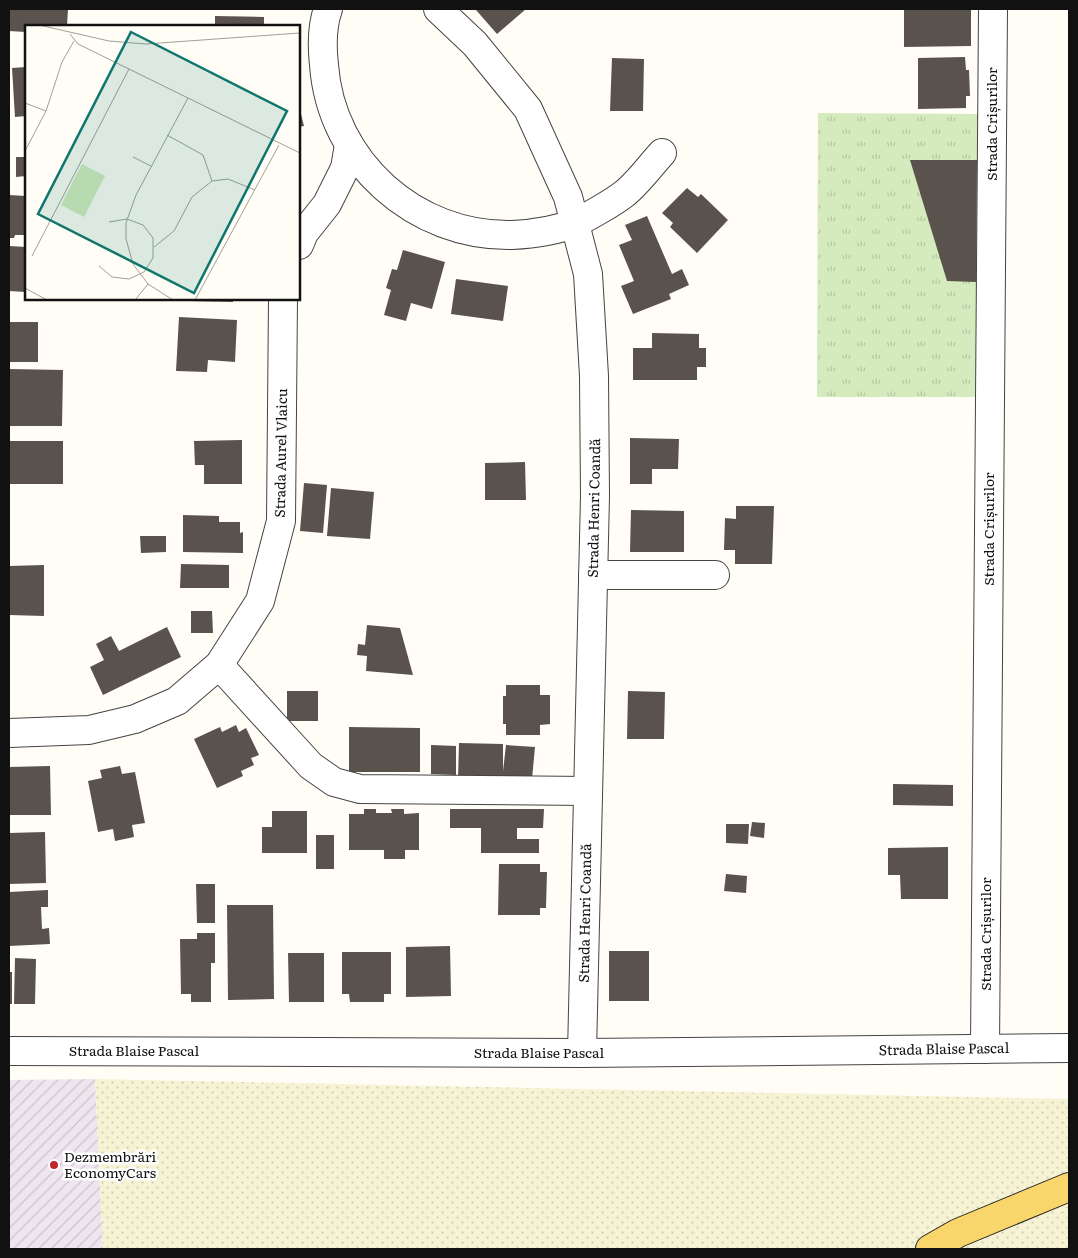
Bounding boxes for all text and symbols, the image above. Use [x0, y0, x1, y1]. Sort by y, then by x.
inset map [25, 25, 300, 300]
street label: Strada Crișurilor [981, 67, 1001, 181]
street label: Strada Aurel Vlaicu [269, 388, 291, 518]
street label: Strada Henri Coandă [582, 438, 604, 578]
street label: Strada Crișurilor [978, 472, 998, 586]
street label: Strada Henri Coandă [573, 843, 595, 983]
street label: Strada Crișurilor [975, 877, 995, 991]
street label: Strada Blaise Pascal [879, 1037, 1010, 1059]
street label: Strada Blaise Pascal [69, 1040, 200, 1060]
street label: Strada Blaise Pascal [474, 1042, 605, 1062]
place label: Dezmembrări EconomyCars [64, 1146, 156, 1182]
marker: Dezmembrări EconomyCars [48, 1159, 60, 1171]

